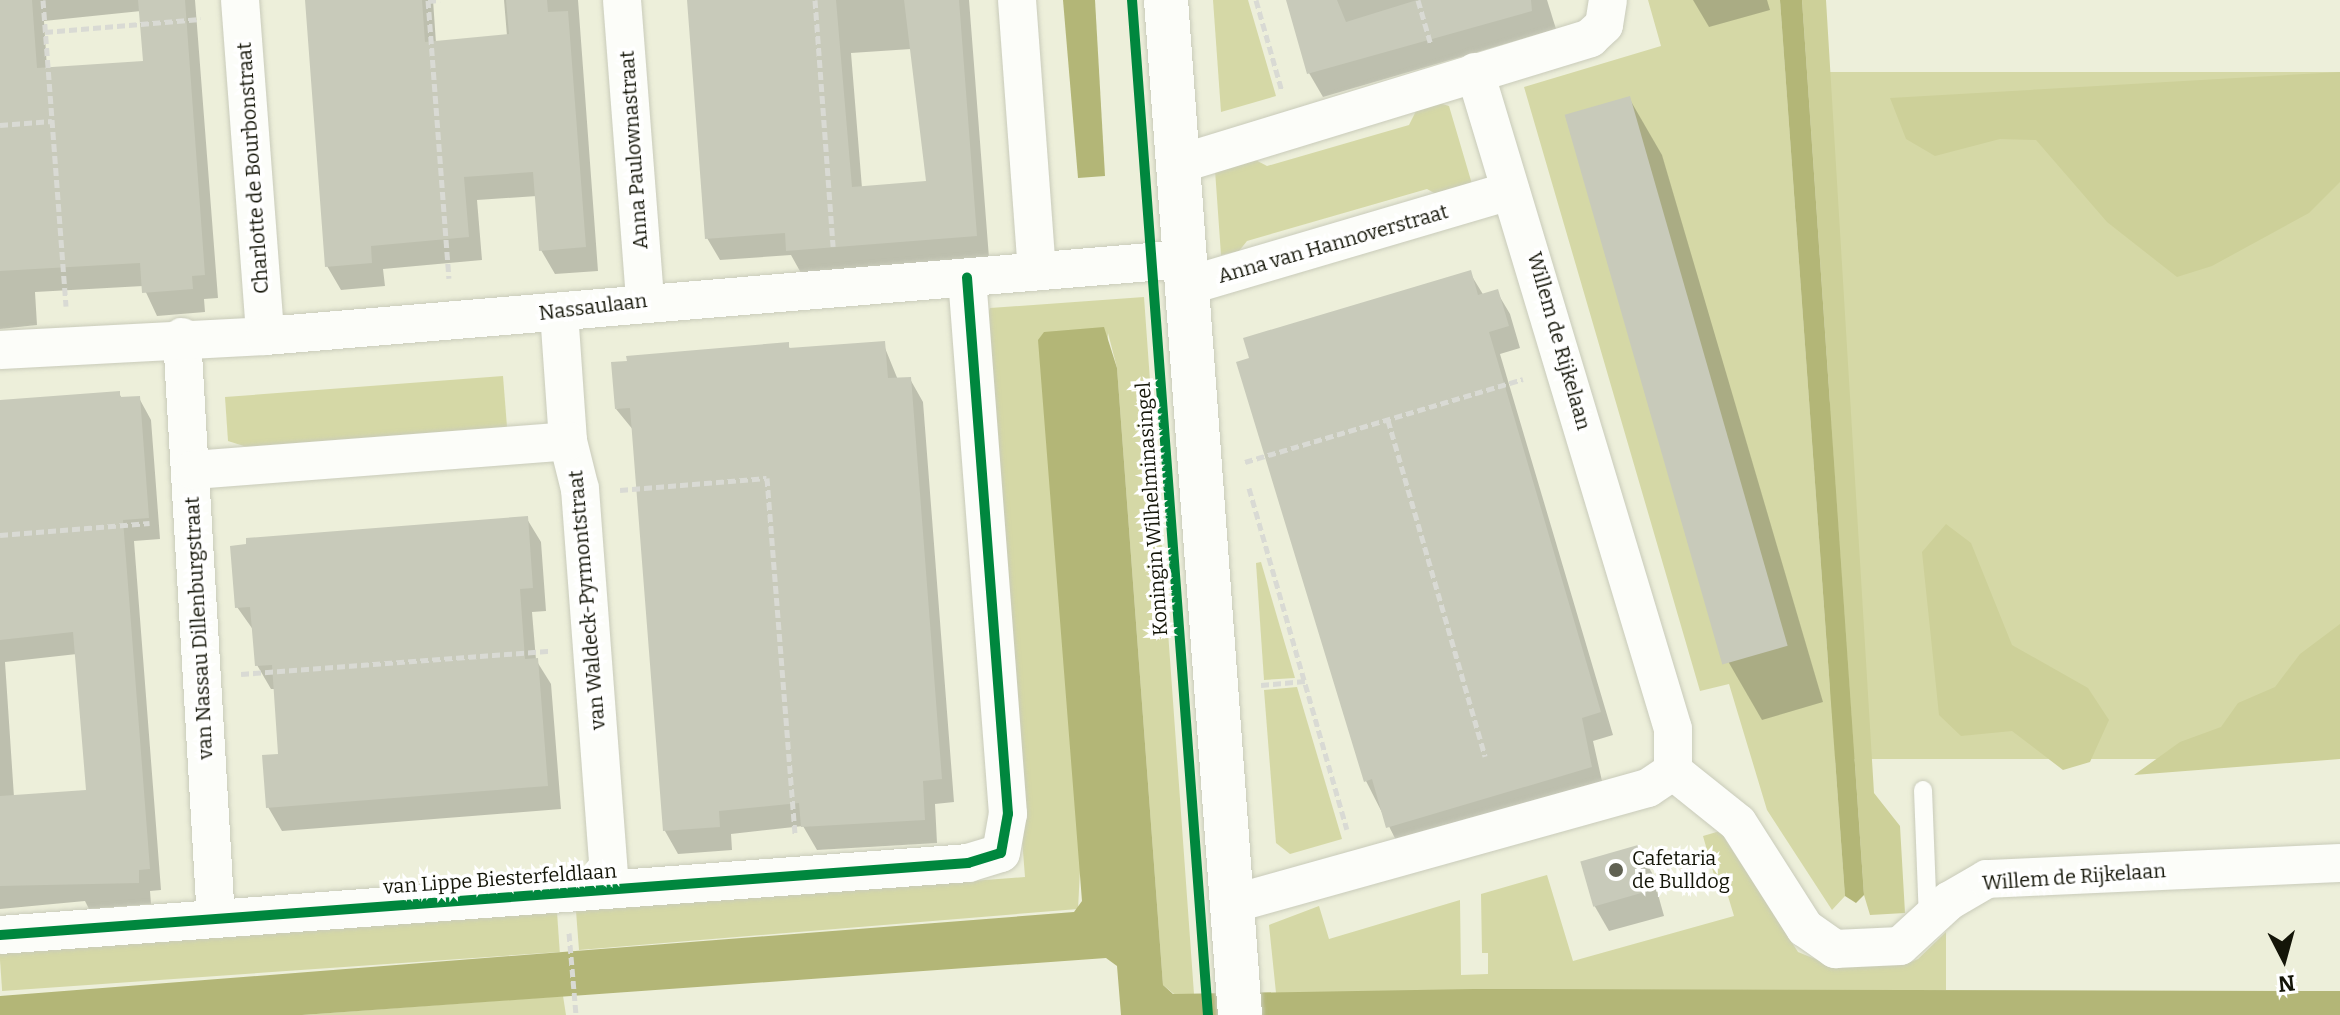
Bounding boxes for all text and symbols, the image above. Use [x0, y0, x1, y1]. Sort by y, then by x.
street label: Charlotte de Bourbonstraat [232, 41, 274, 295]
street label: Anna Paulownastraat [615, 50, 653, 250]
street label: Anna van Hannoverstraat [1215, 200, 1451, 288]
street label: Willem de Rijkelaan [1522, 249, 1596, 433]
street label: Nassaulaan [537, 288, 649, 326]
street label: Koningin Wilhelminasingel [1131, 381, 1173, 637]
street label: van Waldeck-Pyrmontstraat [564, 469, 610, 731]
street label: van Nassau Dillenburgstraat [180, 496, 218, 760]
place label: Cafetaria de Bulldog [1632, 846, 1730, 893]
street label: van Lippe Biesterfeldlaan [382, 859, 618, 899]
street label: Willem de Rijkelaan [1981, 859, 2167, 895]
marker: Cafetaria de Bulldog [1607, 861, 1625, 879]
north arrow [2244, 919, 2324, 999]
text: N [2277, 969, 2296, 998]

